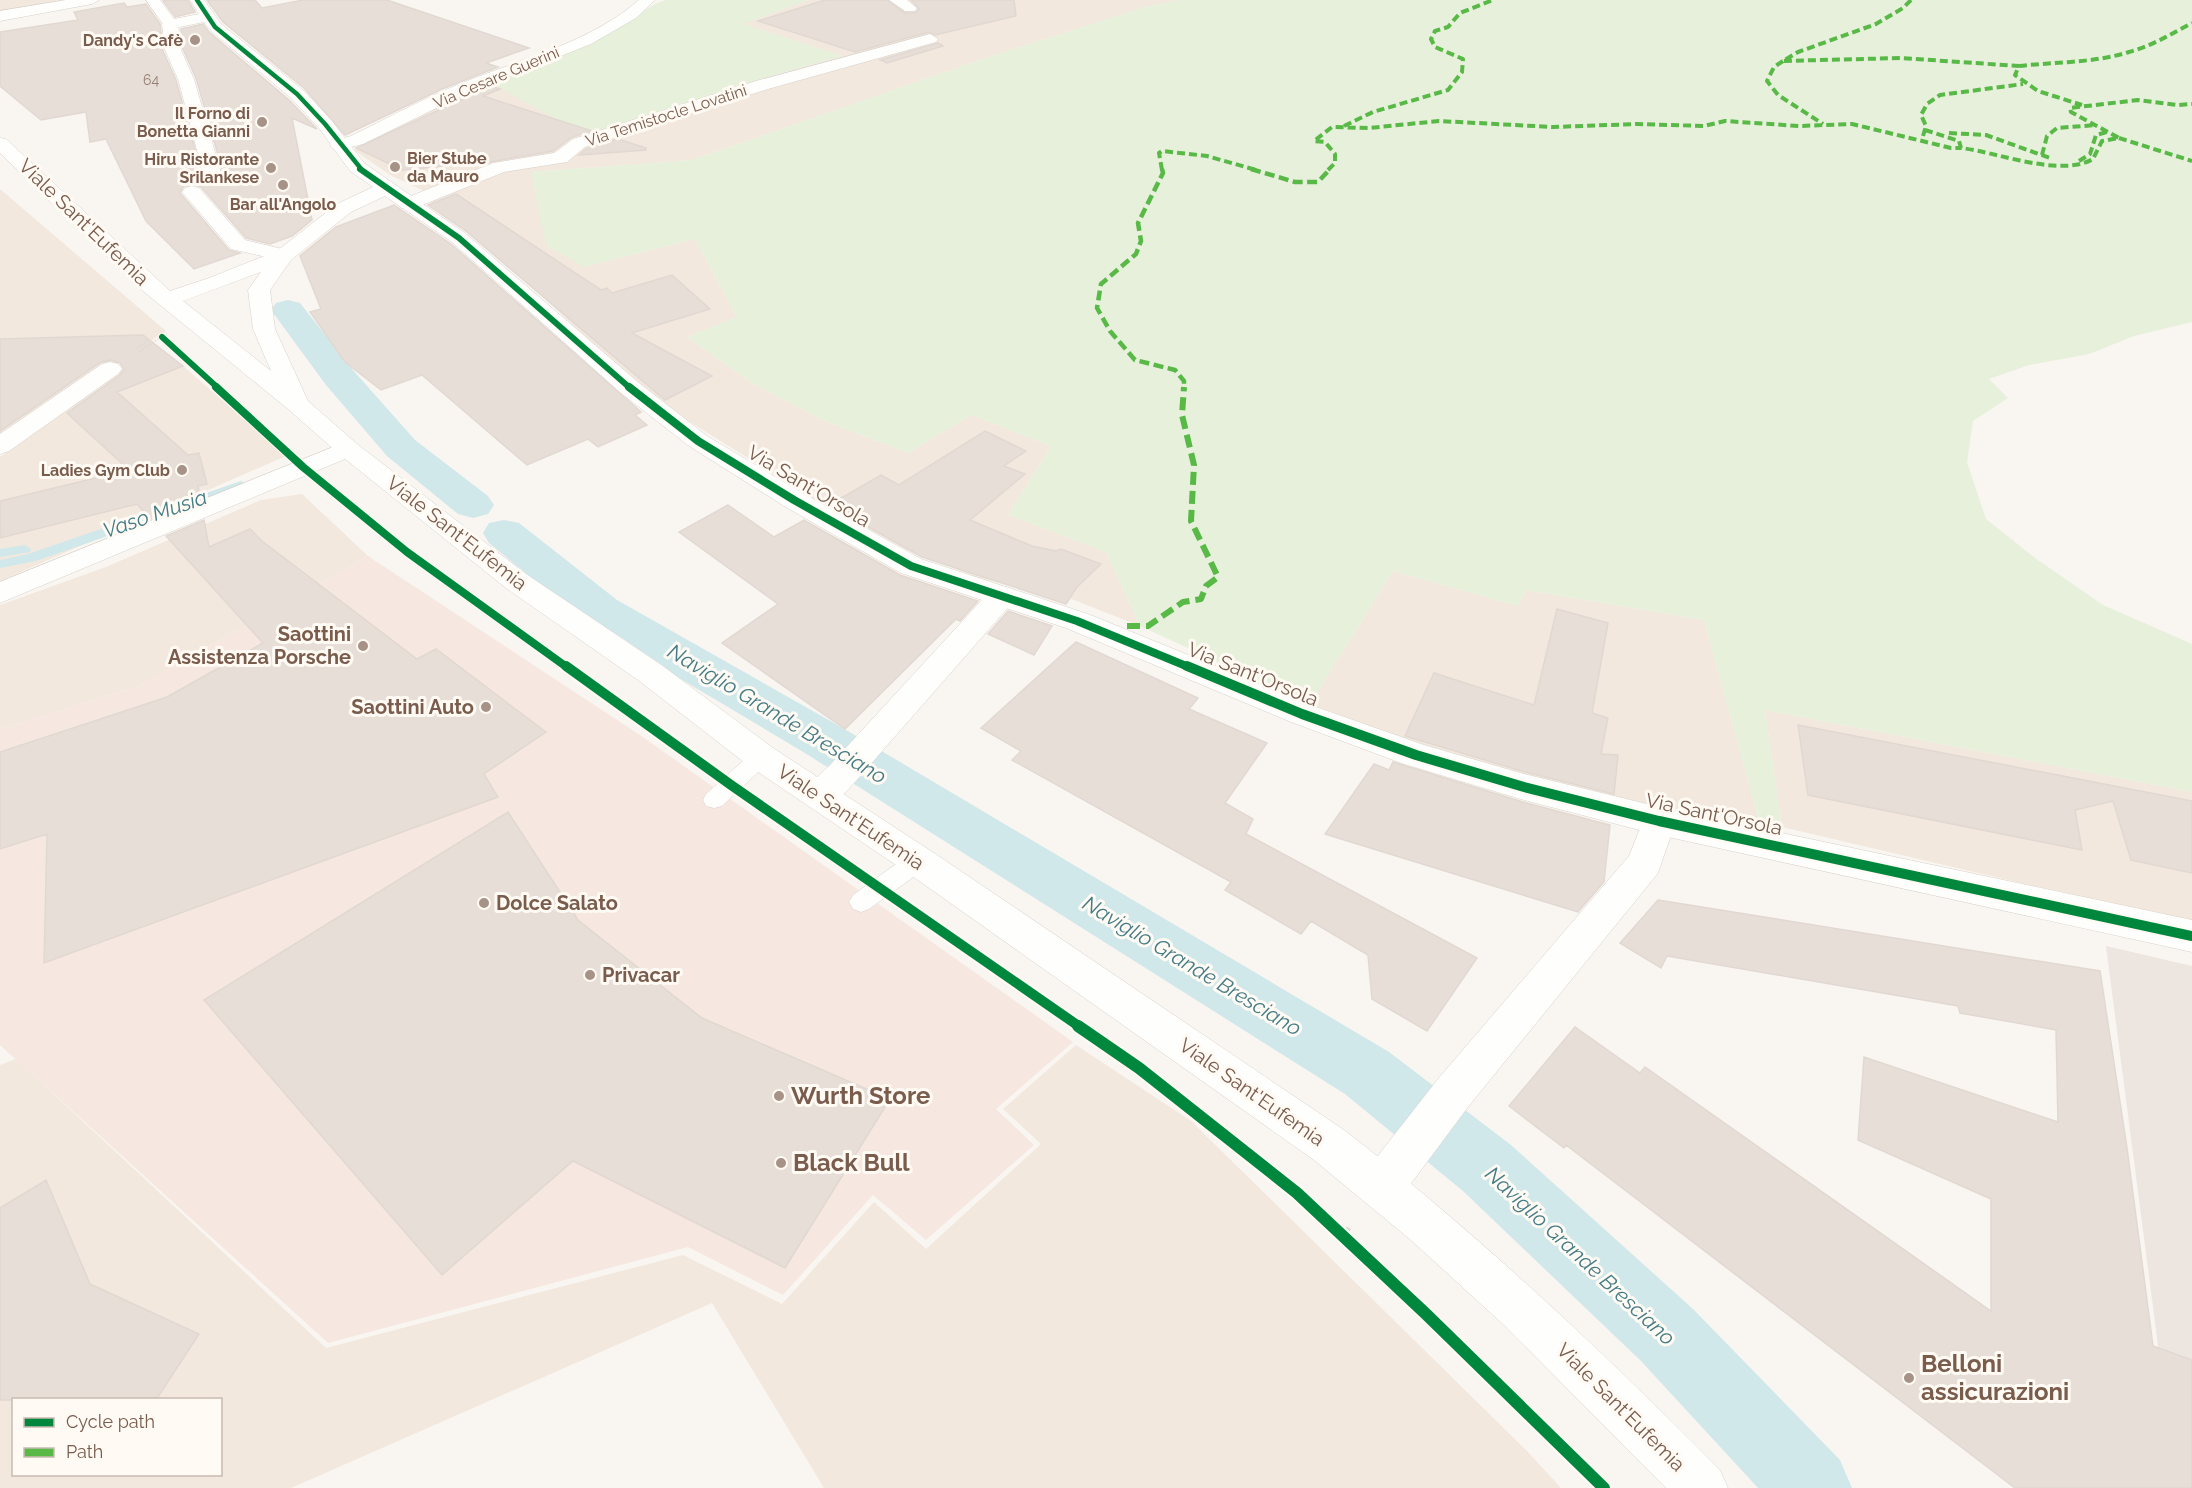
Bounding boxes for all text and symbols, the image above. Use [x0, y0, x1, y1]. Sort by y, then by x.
place label: Dandy's Cafè [83, 31, 183, 50]
marker: Dandy's Cafè [188, 33, 202, 47]
street label: Via Cesare Guerini [430, 42, 562, 113]
house number: 64 [143, 72, 159, 88]
street label: Via Temistocle Lovatini [583, 80, 749, 151]
place label: Il Forno di Bonetta Gianni [137, 104, 250, 141]
marker: Il Forno di Bonetta Gianni [255, 115, 269, 129]
place label: Bier Stube da Mauro [407, 149, 487, 186]
place label: Hiru Ristorante Srilankese [144, 150, 259, 187]
street label: Viale Sant'Eufemia [14, 154, 154, 290]
marker: Bier Stube da Mauro [388, 160, 402, 174]
marker: Hiru Ristorante Srilankese [264, 161, 278, 175]
marker: Bar all'Angolo [276, 178, 290, 192]
place label: Bar all'Angolo [230, 195, 337, 214]
street label: Via Sant'Orsola [743, 440, 875, 532]
place label: Ladies Gym Club [41, 461, 170, 480]
marker: Ladies Gym Club [175, 463, 189, 477]
street label: Viale Sant'Eufemia [382, 471, 532, 595]
water label: Vaso Musia [99, 484, 210, 543]
place label: Saottini Assistenza Porsche [168, 622, 351, 669]
street label: Via Sant'Orsola [1184, 637, 1322, 711]
water label: Naviglio Grande Bresciano [664, 638, 891, 789]
marker: Saottini Assistenza Porsche [356, 639, 370, 653]
place label: Saottini Auto [351, 695, 474, 719]
marker: Saottini Auto [479, 700, 493, 714]
street label: Viale Sant'Eufemia [773, 759, 929, 875]
street label: Via Sant'Orsola [1643, 788, 1785, 840]
water label: Naviglio Grande Bresciano [1079, 890, 1306, 1041]
place label: Dolce Salato [496, 891, 618, 915]
marker: Dolce Salato [477, 896, 491, 910]
place label: Privacar [602, 963, 680, 987]
marker: Privacar [583, 968, 597, 982]
street label: Viale Sant'Eufemia [1175, 1033, 1329, 1151]
place label: Wurth Store [791, 1081, 930, 1110]
marker: Wurth Store [772, 1089, 786, 1103]
place label: Black Bull [793, 1148, 910, 1177]
marker: Black Bull [774, 1156, 788, 1170]
water label: Naviglio Grande Bresciano [1480, 1161, 1680, 1350]
street label: Viale Sant'Eufemia [1552, 1338, 1690, 1476]
place label: Belloni assicurazioni [1921, 1349, 2069, 1406]
marker: Belloni assicurazioni [1902, 1371, 1916, 1385]
legend [12, 1398, 222, 1476]
text: Cycle path [66, 1411, 155, 1432]
text: Path [66, 1441, 103, 1462]

